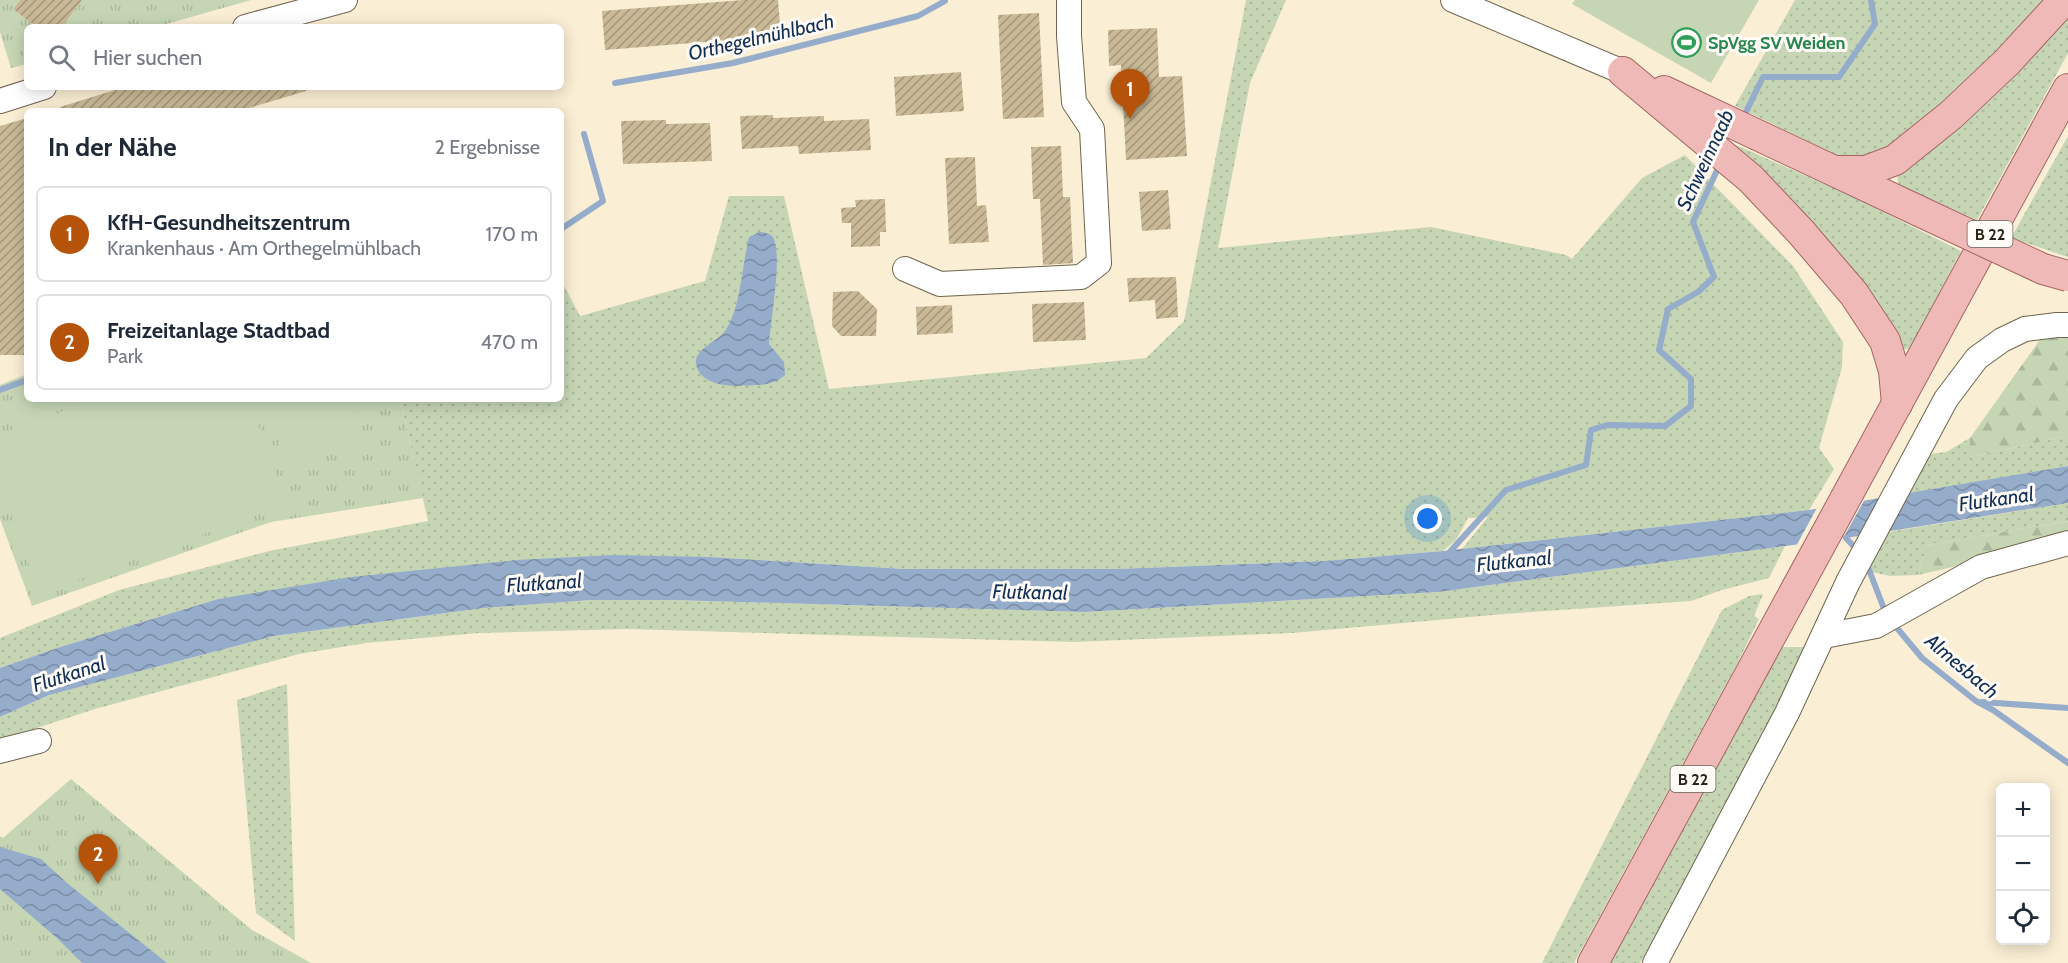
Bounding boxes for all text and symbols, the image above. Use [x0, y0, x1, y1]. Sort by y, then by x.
water label: Orthegelmühlbach [686, 9, 836, 65]
search box [24, 24, 564, 90]
sports icon: SpVgg SV Weiden [1671, 27, 1703, 59]
place label: SpVgg SV Weiden [1708, 32, 1845, 54]
icon: search [45, 41, 78, 74]
text: Hier suchen [93, 44, 202, 71]
pin: 1 [1110, 70, 1150, 119]
water label: Schweinnaab [1671, 106, 1739, 214]
text: In der Nähe [48, 131, 177, 163]
text: 2 Ergebnisse [434, 135, 540, 159]
text: KfH-Gesundheitszentrum [107, 209, 350, 236]
road number: B 22 [1968, 221, 2012, 247]
text: 1 [66, 222, 73, 246]
text: 170 m [486, 222, 538, 246]
text: Krankenhaus · Am Orthegelmühlbach [107, 236, 421, 260]
text: Freizeitanlage Stadtbad [107, 317, 330, 344]
text: 2 [64, 330, 75, 354]
text: 470 m [481, 330, 538, 354]
text: Park [107, 344, 143, 368]
water label: Flutkanal [1957, 482, 2035, 516]
your location [1413, 504, 1442, 533]
water label: Flutkanal [1475, 545, 1553, 577]
water label: Flutkanal [506, 568, 583, 598]
water label: Flutkanal [992, 579, 1068, 605]
water label: Almesbach [1920, 628, 2004, 704]
water label: Flutkanal [29, 651, 109, 697]
road number: B 22 [1670, 766, 1716, 792]
map controls [1996, 783, 2050, 945]
button: + [1996, 783, 2050, 837]
pin: 2 [78, 834, 118, 884]
button: − [1996, 837, 2050, 891]
button: locate [1996, 891, 2050, 945]

